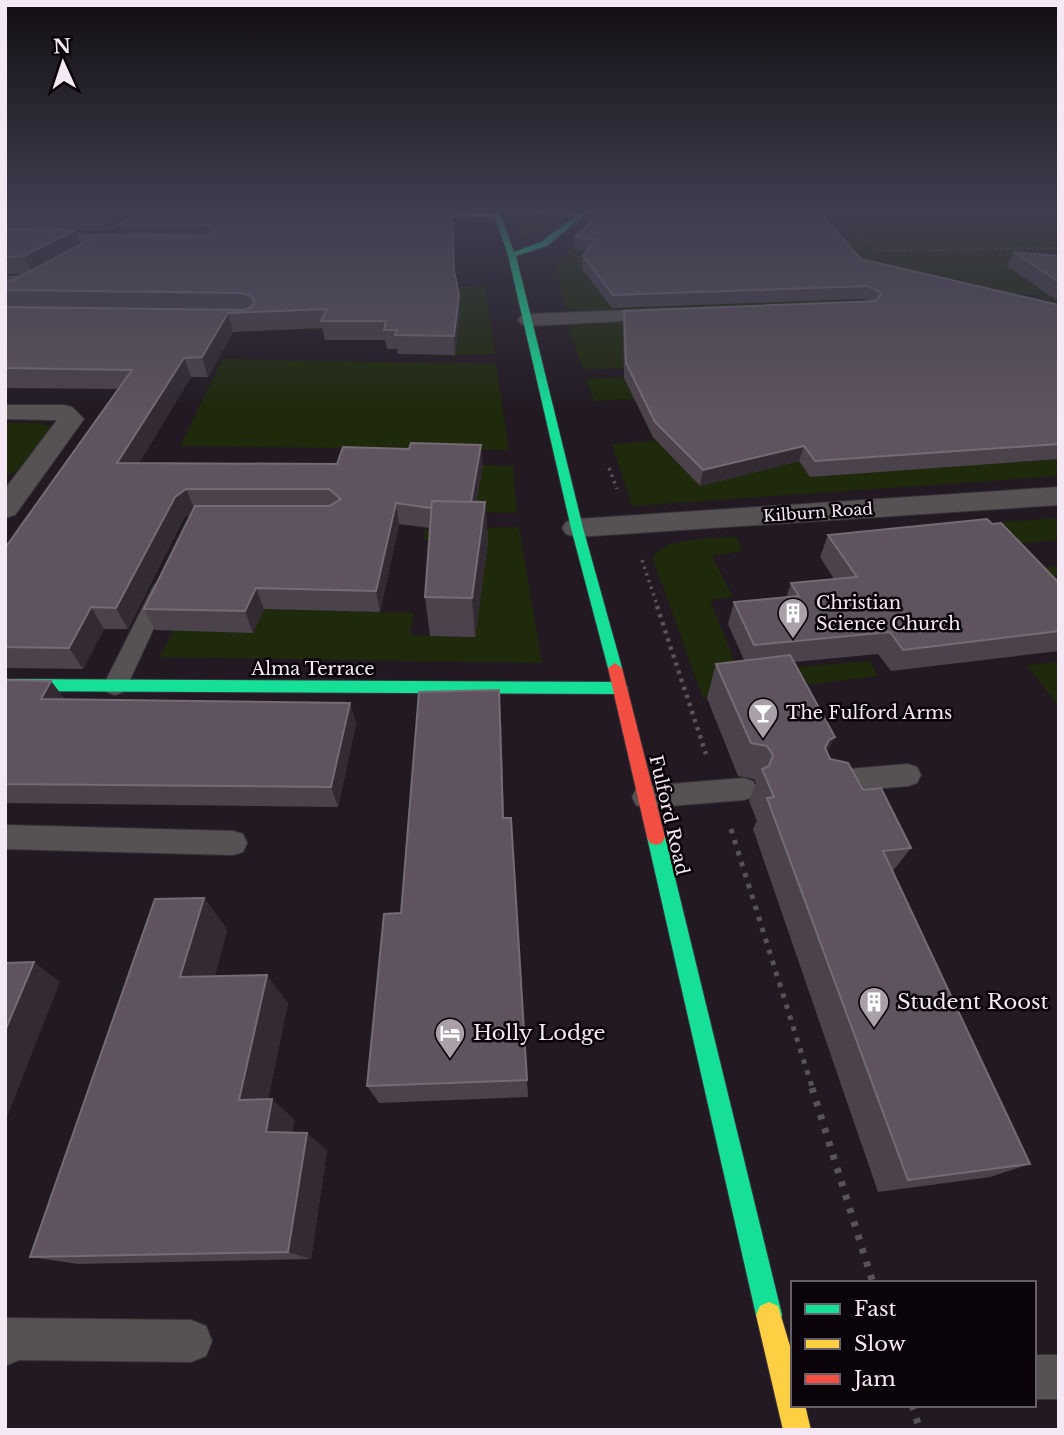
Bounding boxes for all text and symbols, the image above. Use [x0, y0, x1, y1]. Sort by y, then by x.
north arrow [28, 28, 98, 98]
text: N [53, 35, 72, 58]
street label: Kilburn Road [762, 498, 874, 526]
place label: Christian Science Church [816, 592, 961, 635]
building icon: Christian Science Church [776, 596, 810, 640]
street label: Alma Terrace [250, 658, 375, 680]
bar icon: The Fulford Arms [746, 696, 780, 740]
place label: The Fulford Arms [786, 702, 952, 724]
street label: Fulford Road [644, 753, 694, 877]
building icon: Student Roost [857, 985, 891, 1029]
place label: Student Roost [897, 989, 1048, 1015]
hotel icon: Holly Lodge [433, 1016, 467, 1060]
place label: Holly Lodge [473, 1020, 606, 1046]
legend [791, 1281, 1036, 1407]
text: Fast [854, 1296, 896, 1322]
text: Slow [854, 1331, 906, 1357]
text: Jam [851, 1366, 896, 1392]

